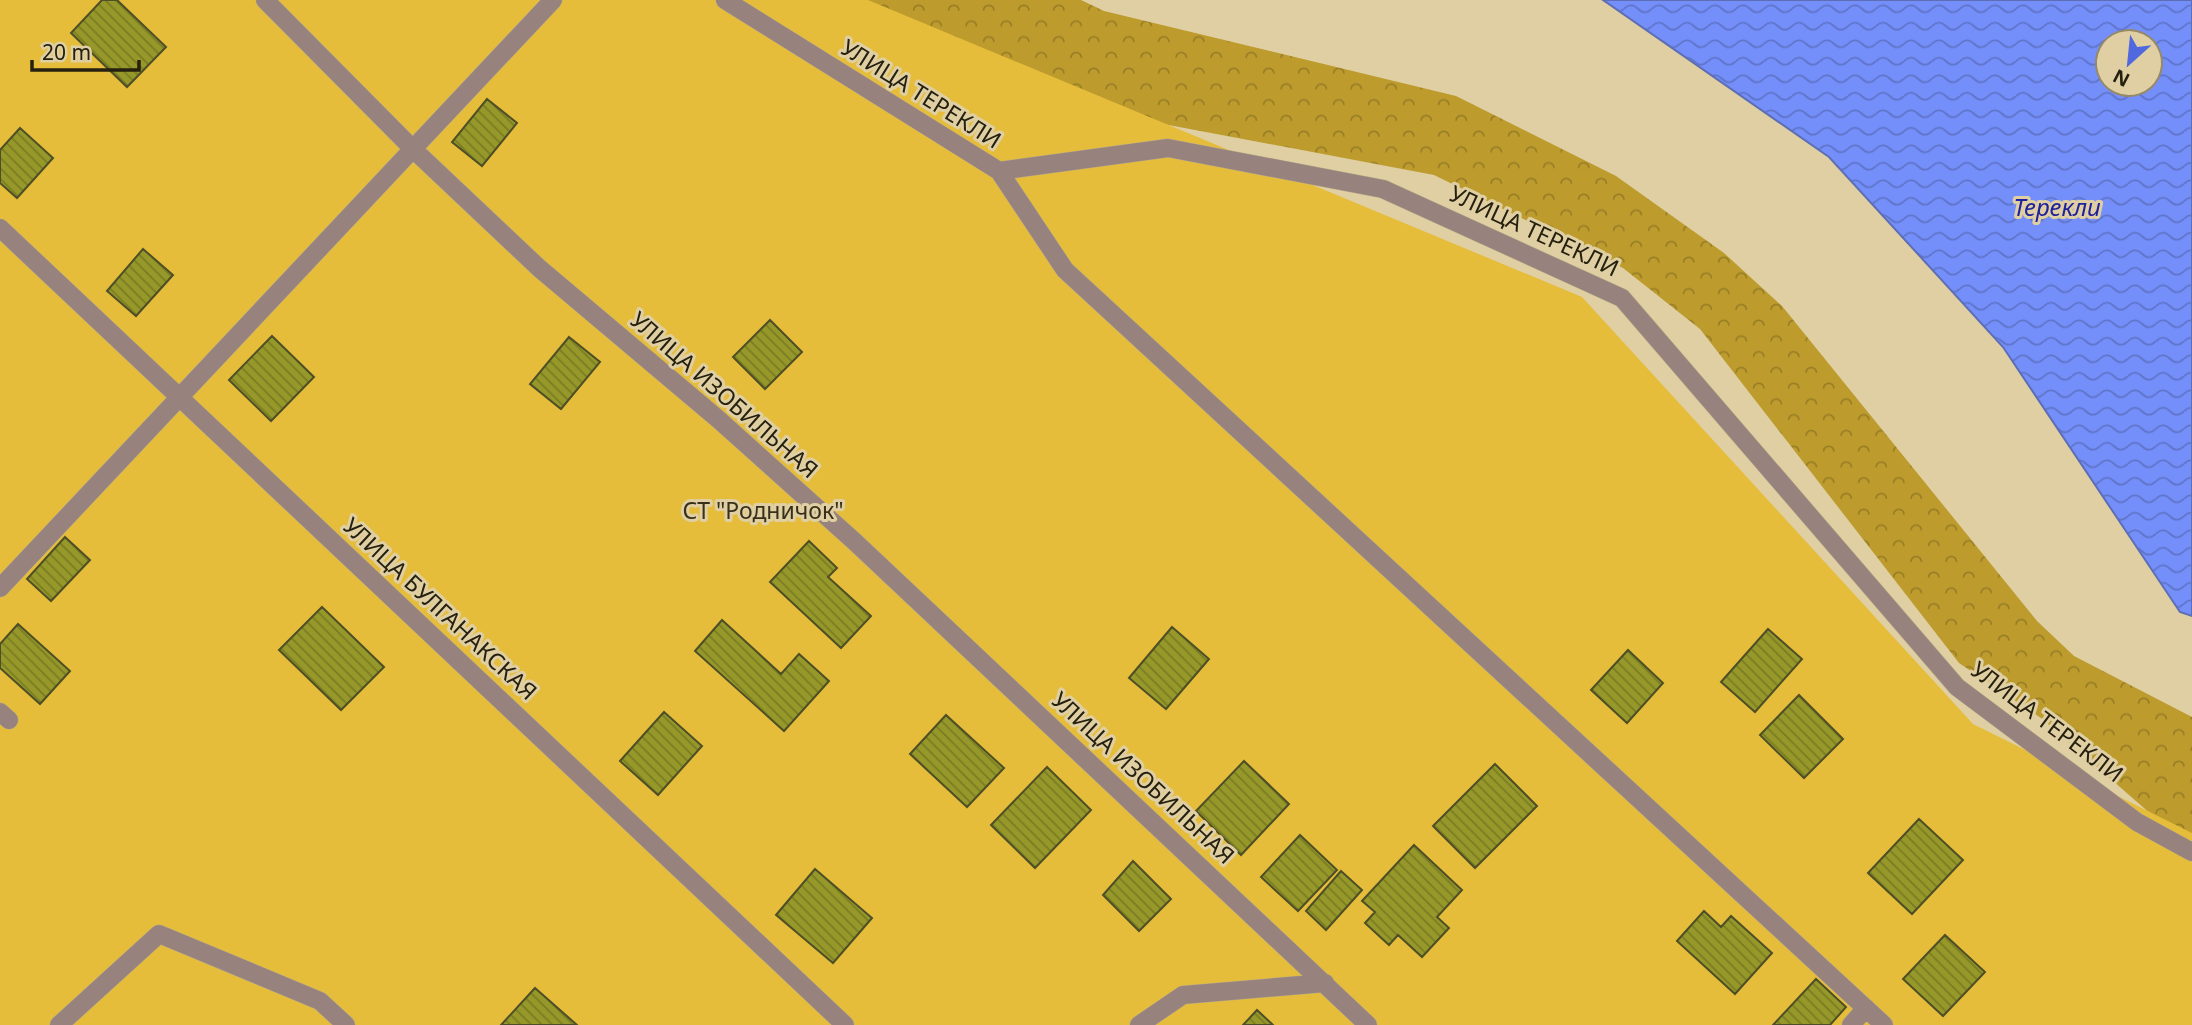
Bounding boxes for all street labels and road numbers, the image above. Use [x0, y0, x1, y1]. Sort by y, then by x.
street label: УЛИЦА ТЕРЕКЛИ [835, 31, 1008, 155]
street label: УЛИЦА ТЕРЕКЛИ [1445, 177, 1624, 283]
street label: УЛИЦА ИЗОБИЛЬНАЯ [624, 304, 825, 485]
street label: УЛИЦА БУЛГАНАКСКАЯ [337, 510, 545, 707]
street label: УЛИЦА ТЕРЕКЛИ [1965, 653, 2130, 789]
street label: УЛИЦА ИЗОБИЛЬНАЯ [1045, 684, 1242, 871]

